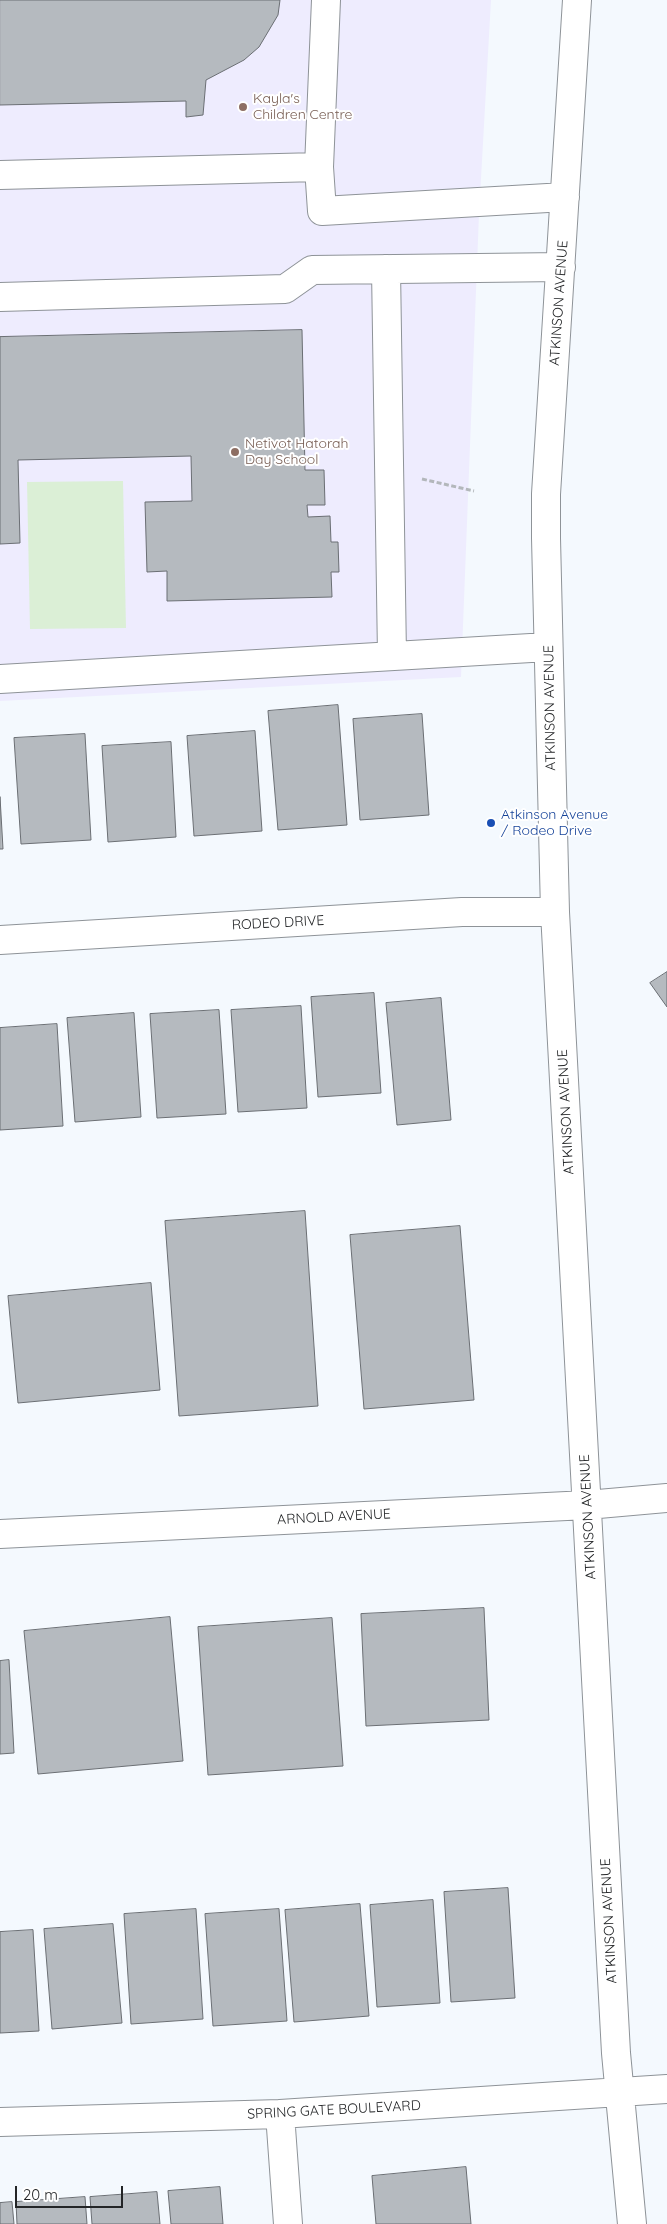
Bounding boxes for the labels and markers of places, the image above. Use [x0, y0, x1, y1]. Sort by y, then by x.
place label: Kayla's Children Centre [253, 91, 352, 124]
marker: Kayla's Children Centre [237, 101, 249, 113]
place label: Netivot Hatorah Day School [245, 436, 349, 468]
marker: Netivot Hatorah Day School [229, 446, 241, 458]
place label: Atkinson Avenue / Rodeo Drive [501, 807, 608, 840]
marker: Atkinson Avenue / Rodeo Drive [485, 817, 497, 829]

